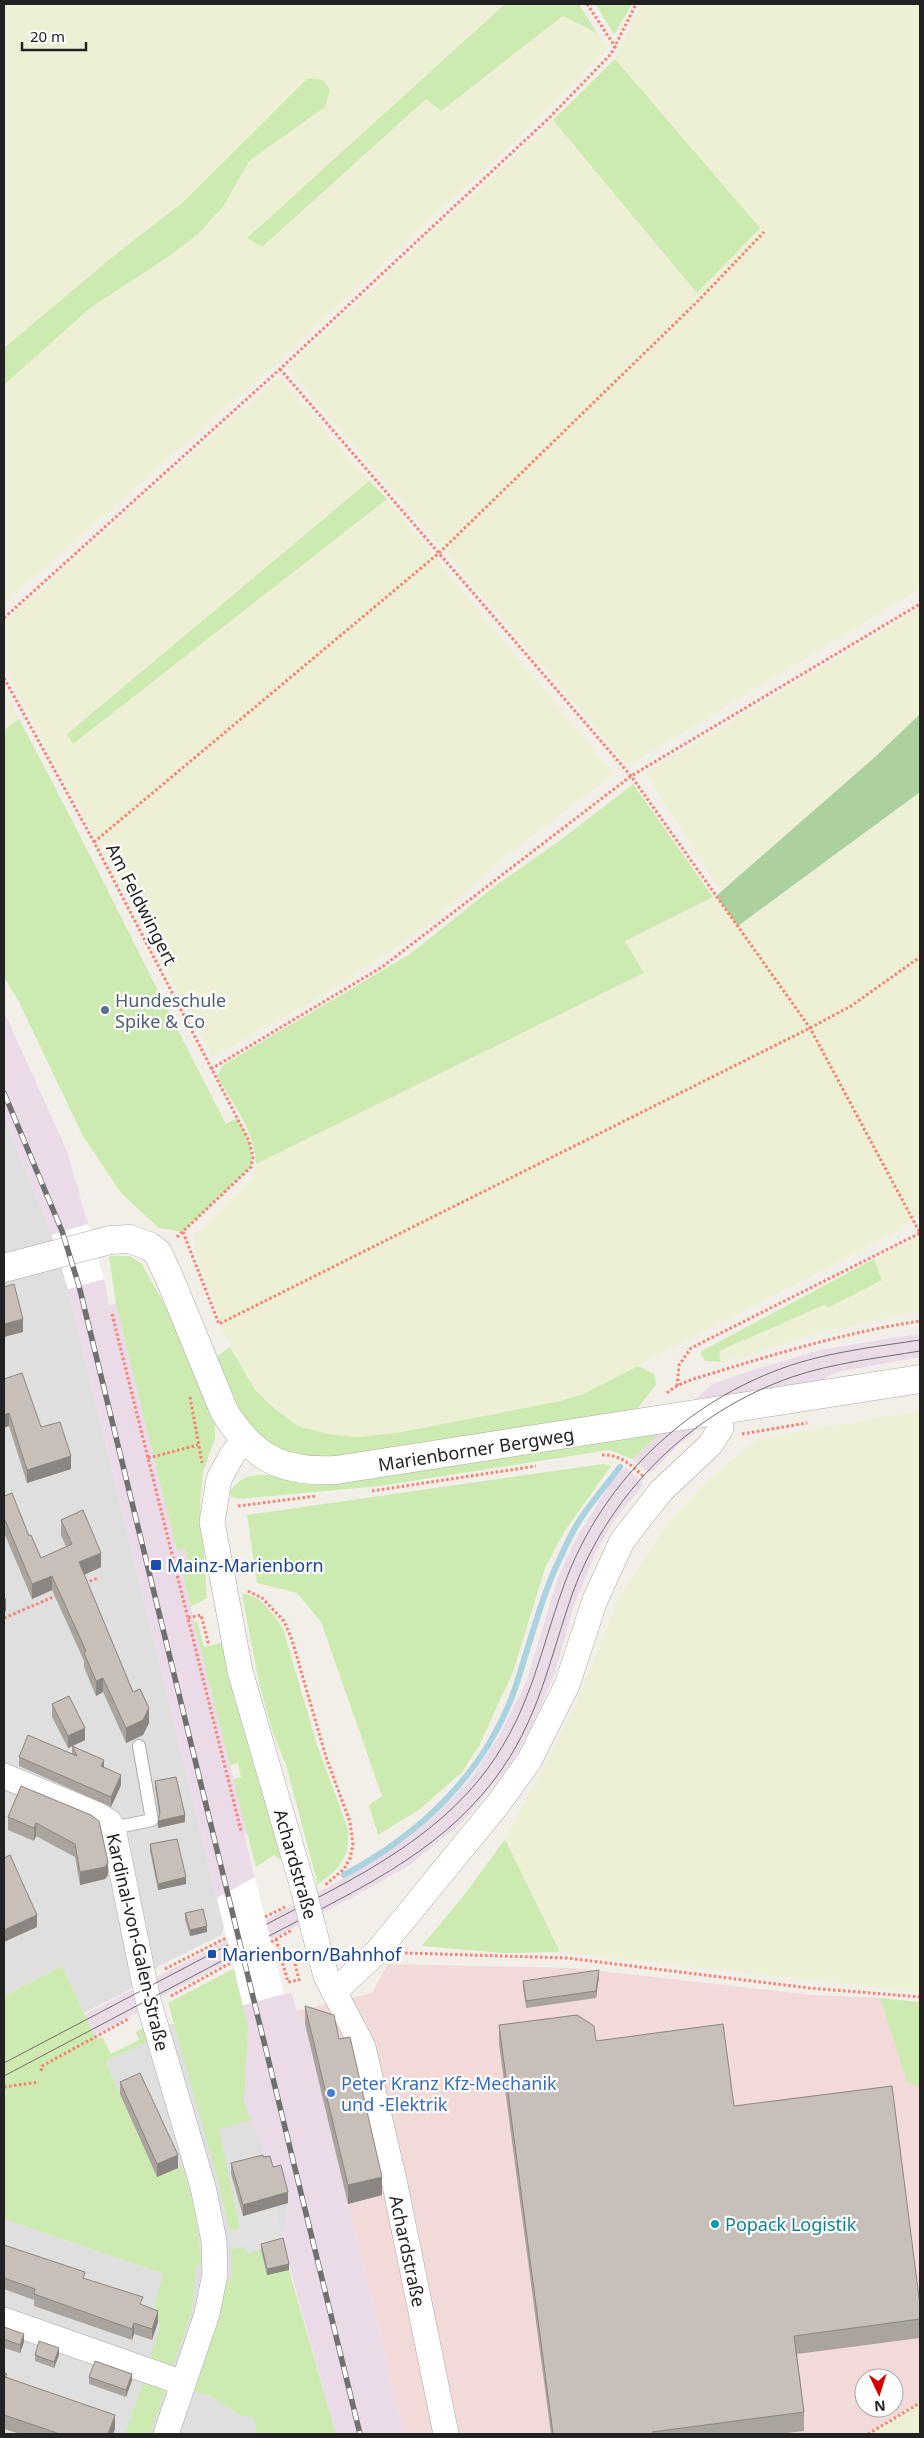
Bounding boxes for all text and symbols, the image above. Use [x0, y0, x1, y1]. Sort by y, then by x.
scale bar [22, 20, 86, 52]
text: 20 m [30, 26, 65, 46]
street label: Am Feldwingert [101, 839, 183, 969]
place label: Hundeschule Spike & Co [115, 988, 226, 1033]
marker: Hundeschule Spike & Co [99, 1004, 111, 1016]
street label: Marienborner Bergweg [376, 1422, 576, 1476]
place label: Mainz-Marienborn [167, 1553, 324, 1577]
marker: Mainz-Marienborn [149, 1558, 163, 1572]
street label: Achardstraße [269, 1806, 323, 1922]
street label: Kardinal-von-Galen-Straße [101, 1831, 175, 2053]
place label: Marienborn/Bahnhof [222, 1942, 402, 1966]
marker: Marienborn/Bahnhof [206, 1948, 218, 1960]
place label: Peter Kranz Kfz-Mechanik und -Elektrik [341, 2071, 557, 2116]
marker: Peter Kranz Kfz-Mechanik und -Elektrik [325, 2087, 337, 2099]
street label: Achardstraße [384, 2193, 432, 2309]
place label: Popack Logistik [725, 2212, 857, 2236]
marker: Popack Logistik [709, 2218, 721, 2230]
north arrow [854, 2368, 904, 2418]
text: N [874, 2397, 886, 2416]

